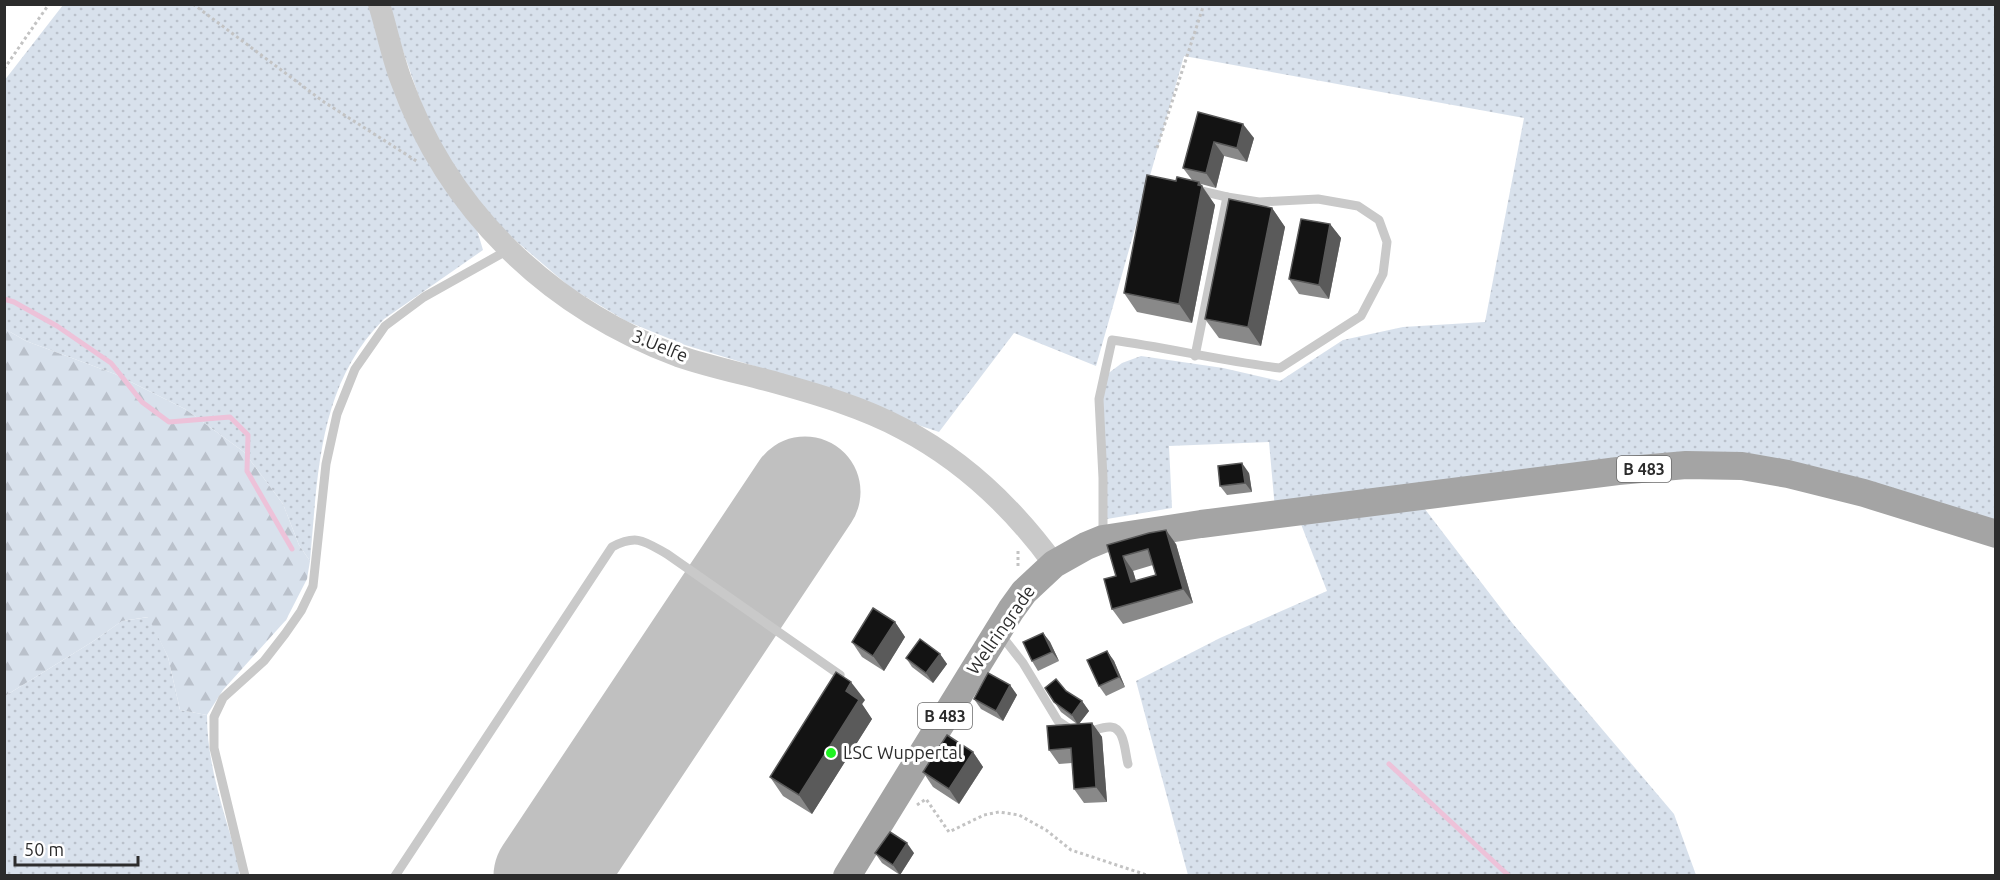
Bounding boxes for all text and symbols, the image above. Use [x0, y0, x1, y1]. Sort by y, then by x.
street label: 3.Uelfe [630, 325, 691, 365]
road number: B 483 [1617, 456, 1671, 482]
street label: Wellringrade [962, 581, 1038, 678]
road number: B 483 [918, 703, 972, 729]
place label: LSC Wuppertal [843, 742, 963, 762]
marker: LSC Wuppertal [824, 746, 838, 760]
scale bar [15, 829, 138, 867]
text: 50 m [24, 839, 64, 859]

